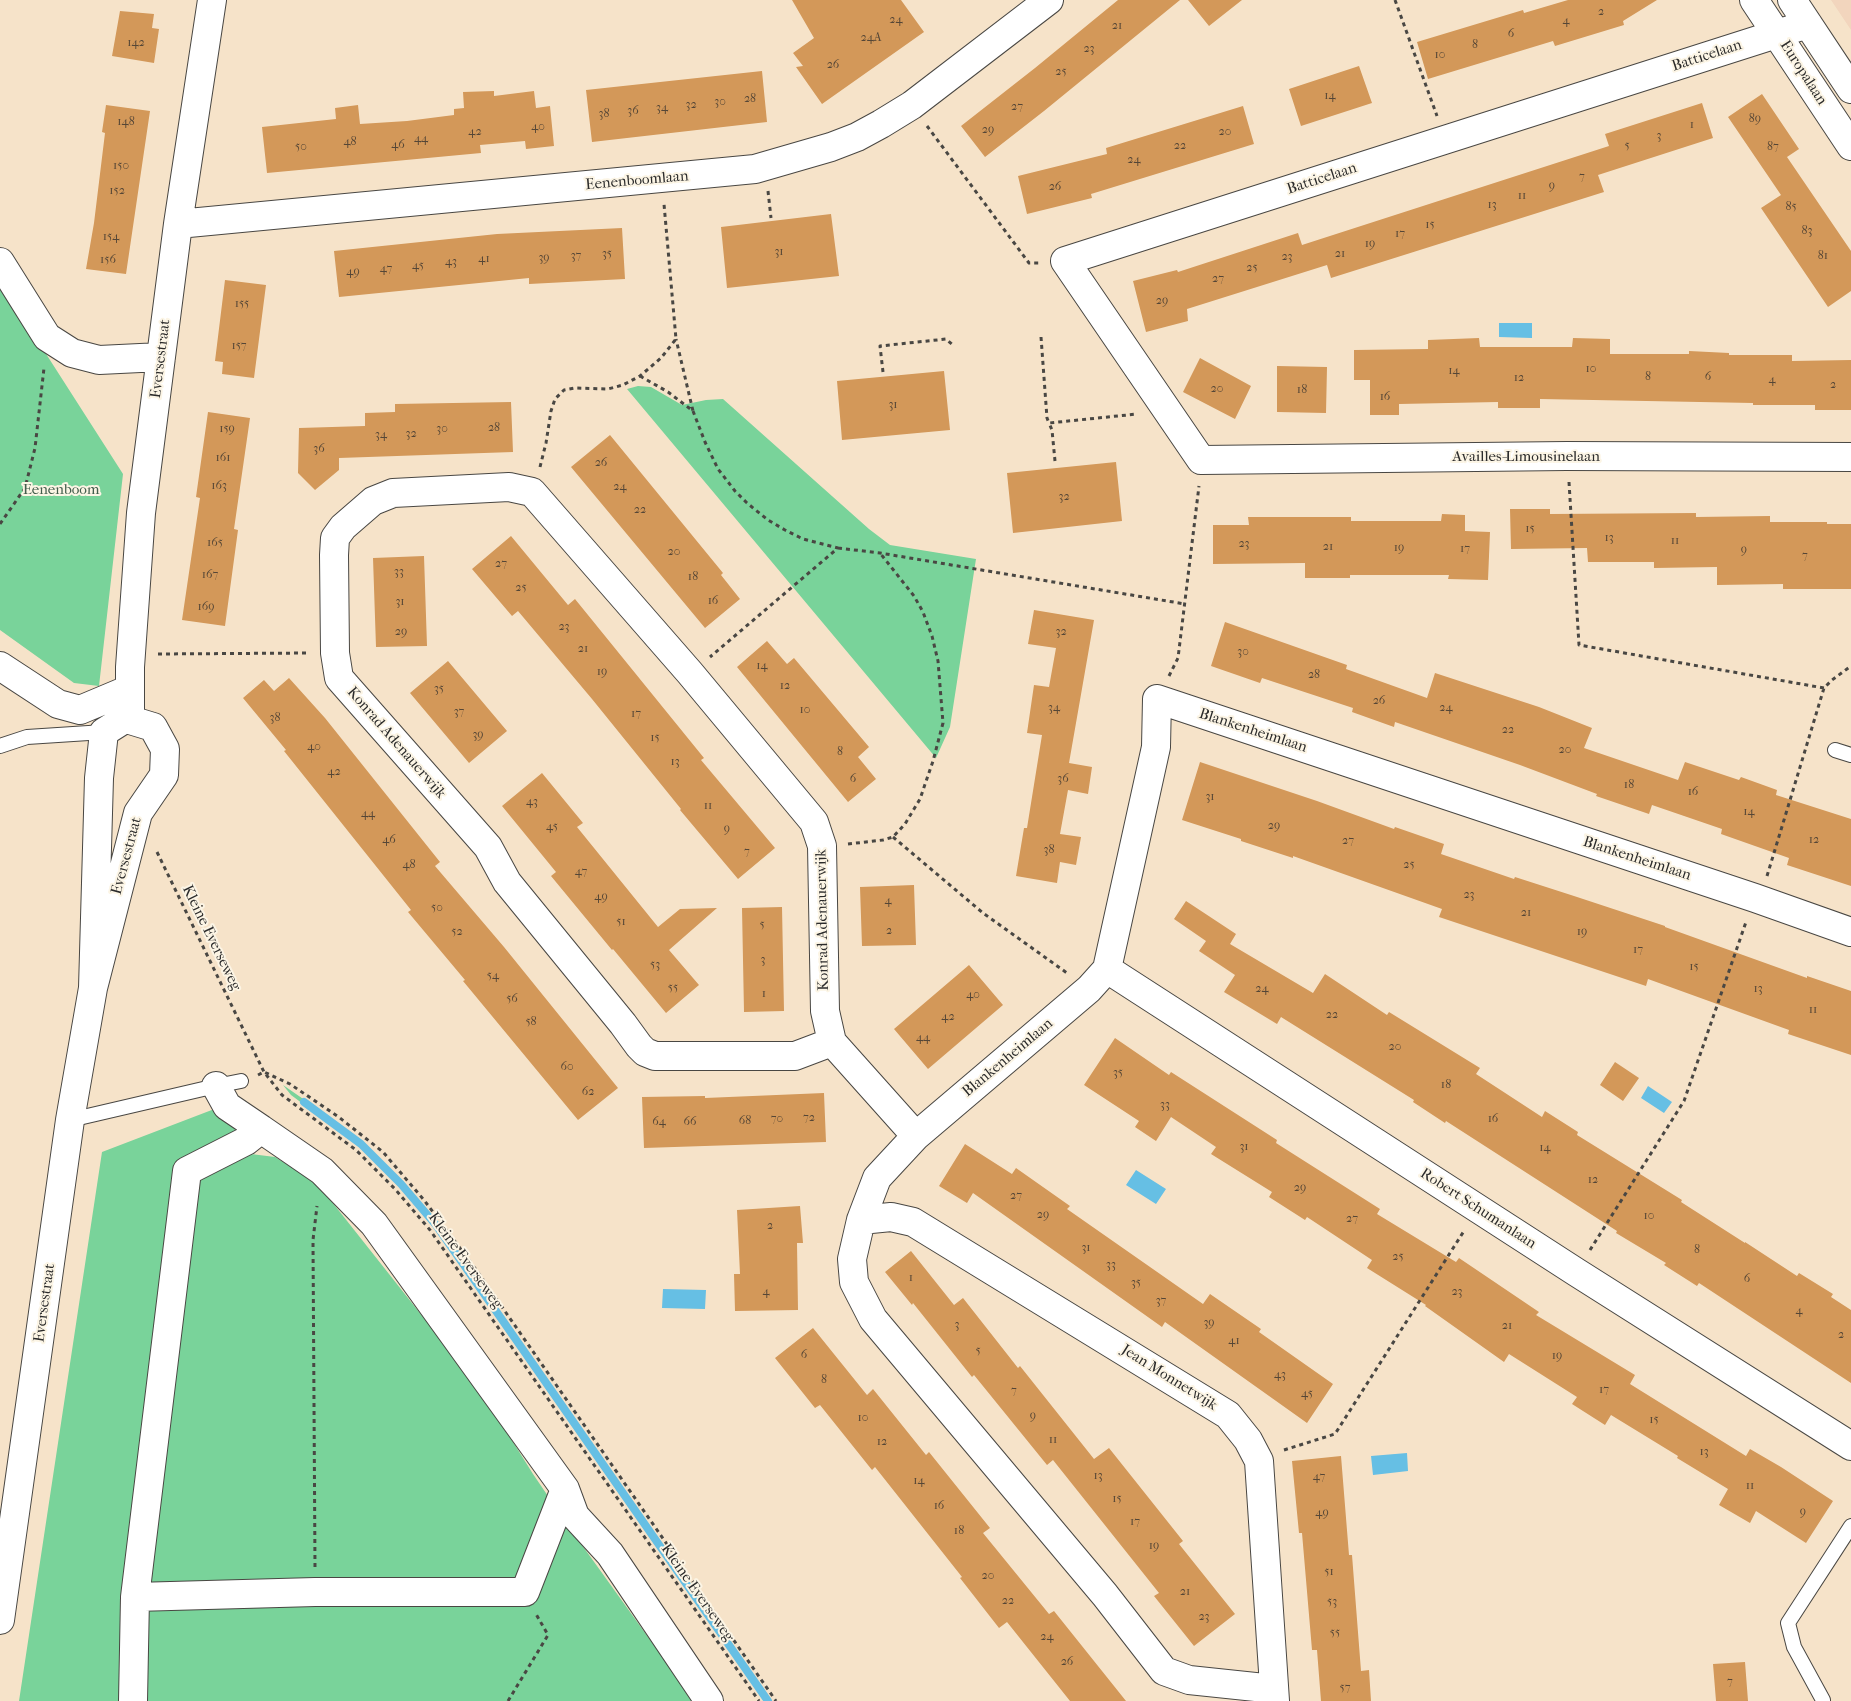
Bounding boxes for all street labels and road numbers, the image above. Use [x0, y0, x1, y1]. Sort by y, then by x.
street label: Batticelaan [1670, 36, 1744, 76]
street label: Europalaan [1775, 37, 1831, 109]
street label: Batticelaan [1285, 159, 1359, 199]
street label: Eenenboomlaan [585, 168, 689, 194]
street label: Eversestraat [147, 319, 175, 399]
street label: Availles-Limousinelaan [1452, 448, 1600, 466]
street label: Konrad Adenauerwijk [343, 684, 449, 802]
street label: Blankenheimlaan [1197, 705, 1309, 757]
street label: Eversestraat [108, 815, 146, 897]
street label: Blankenheimlaan [1581, 833, 1693, 885]
street label: Konrad Adenauerwijk [813, 849, 833, 991]
street label: Kleine Everseweg [178, 882, 244, 994]
street label: Blankenheimlaan [959, 1015, 1057, 1101]
street label: Robert Schumanlaan [1417, 1165, 1539, 1253]
street label: Kleine Everseweg [424, 1209, 506, 1313]
street label: Eversestraat [31, 1262, 59, 1344]
street label: Jean Monnetwijk [1118, 1341, 1220, 1415]
street label: Kleine Everseweg [657, 1541, 737, 1645]

